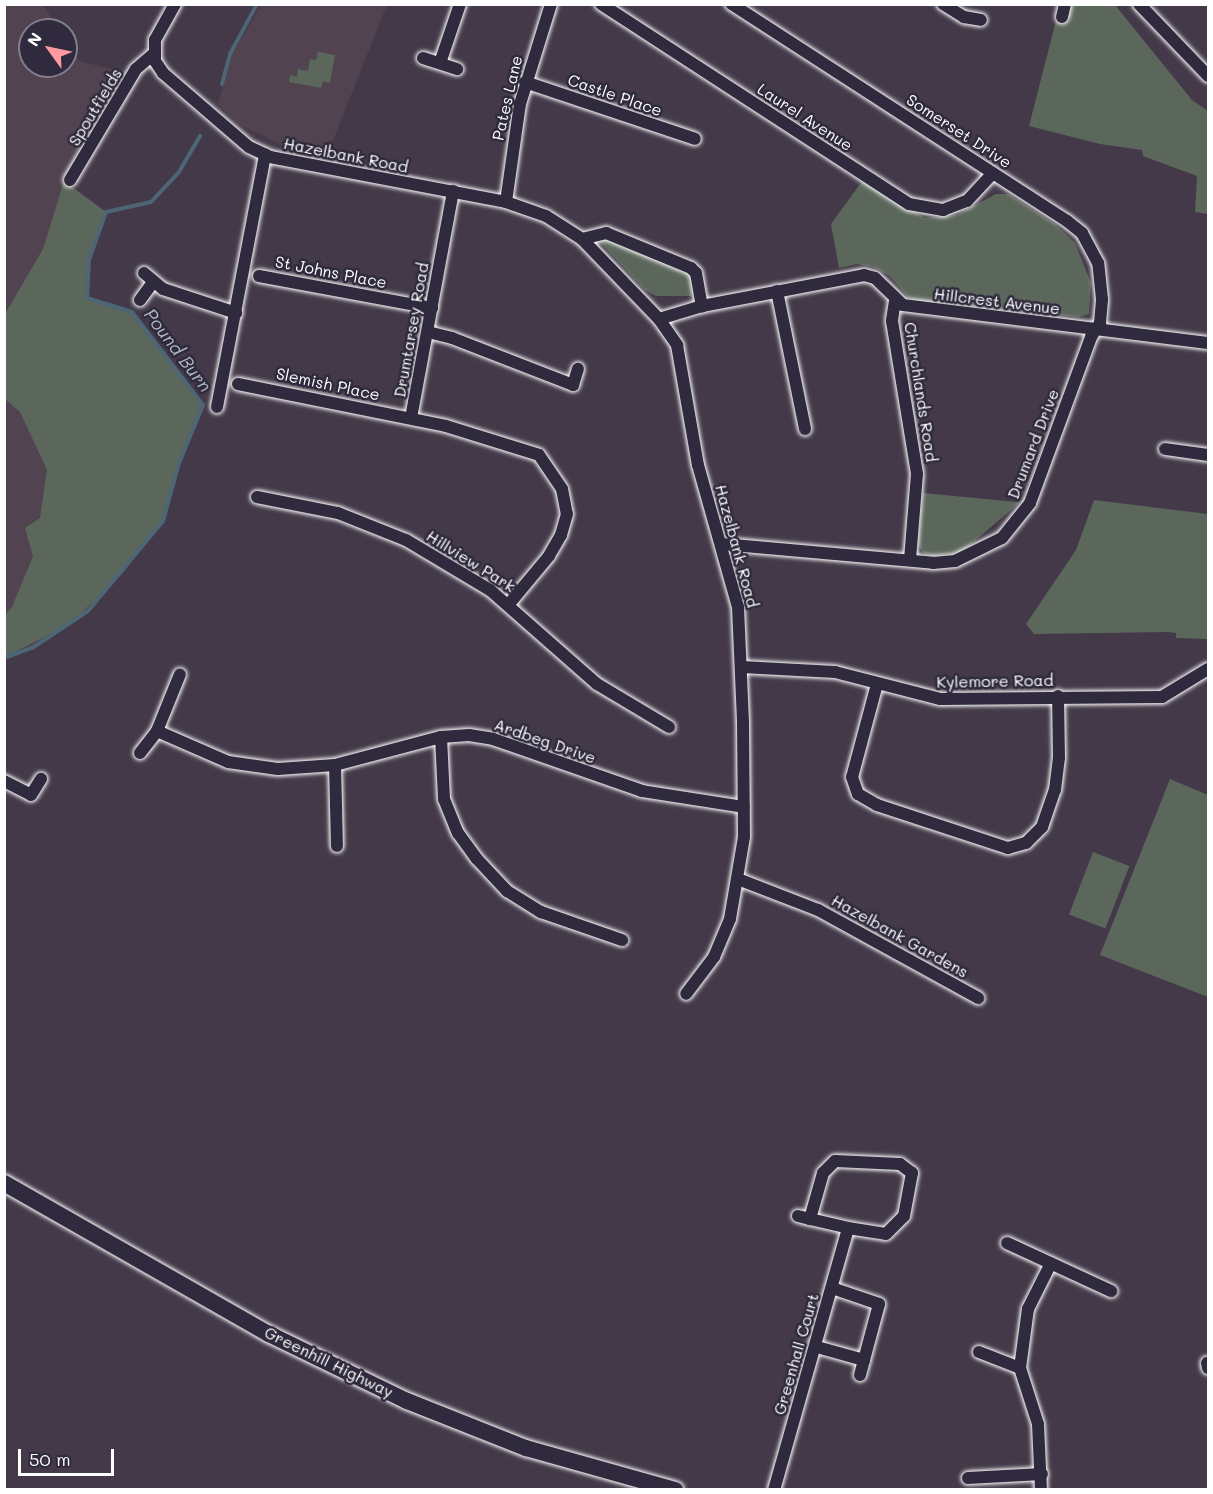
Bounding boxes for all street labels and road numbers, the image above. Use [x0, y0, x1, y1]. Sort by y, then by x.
street label: Pates Lane [488, 54, 526, 142]
street label: Spoutfields [64, 65, 126, 149]
street label: Castle Place [565, 70, 665, 120]
street label: Laurel Avenue [754, 79, 856, 155]
street label: Somerset Drive [903, 90, 1015, 172]
street label: Hazelbank Road [282, 133, 410, 177]
street label: St Johns Place [274, 252, 388, 292]
street label: Drumtarsey Road [390, 261, 432, 399]
street label: Hillcrest Avenue [933, 284, 1061, 318]
street label: Churchlands Road [900, 321, 942, 463]
street label: Slemish Place [274, 364, 382, 404]
street label: Drumard Drive [1003, 386, 1063, 502]
street label: Hazelbank Road [711, 482, 763, 610]
street label: Hillview Park [423, 526, 519, 596]
street label: Kylemore Road [936, 670, 1054, 692]
street label: Ardbeg Drive [492, 715, 598, 767]
street label: Hazelbank Gardens [828, 890, 972, 982]
street label: Greenhall Court [769, 1291, 823, 1417]
street label: Greenhill Highway [261, 1322, 397, 1402]

